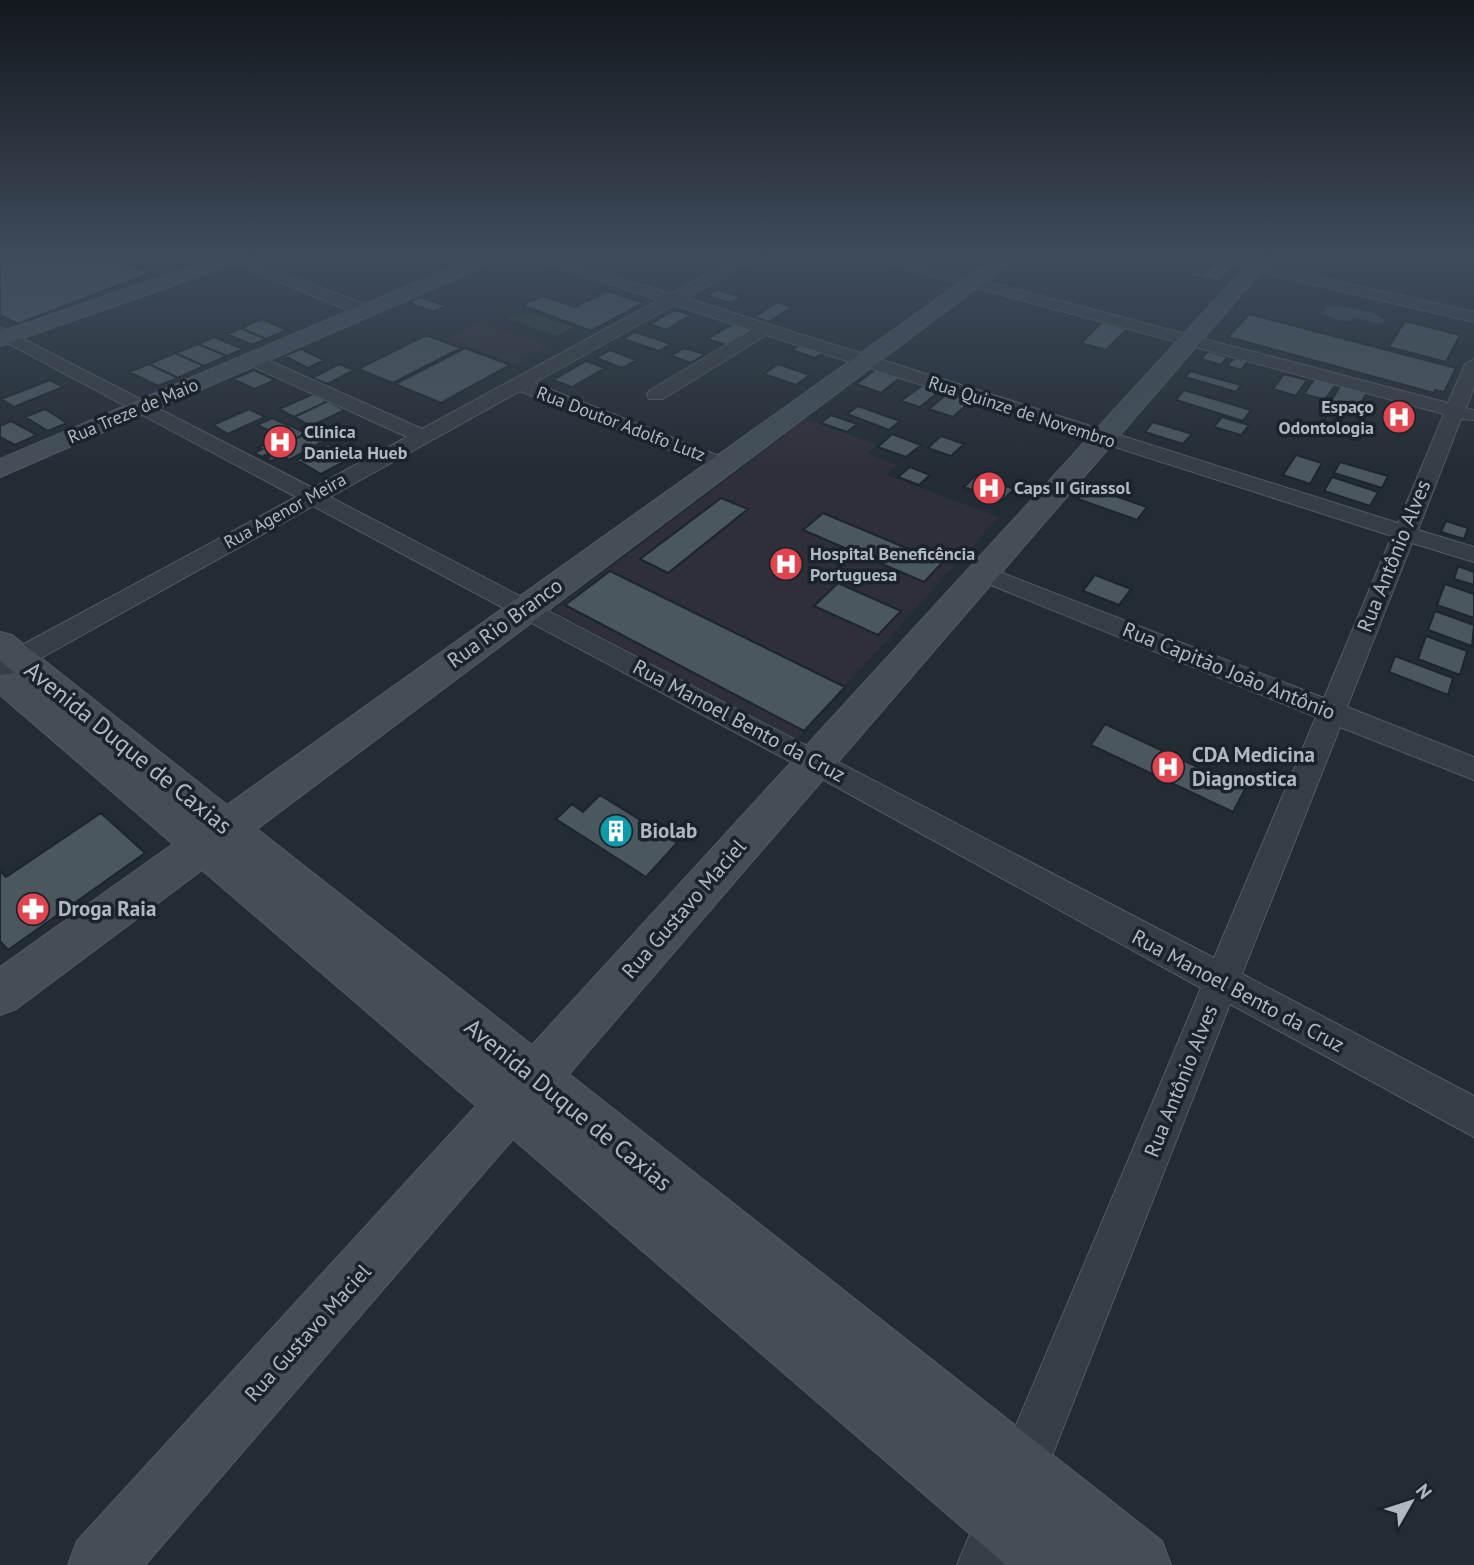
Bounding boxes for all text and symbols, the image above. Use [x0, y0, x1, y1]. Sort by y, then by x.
street label: Rua Quinze de Novembro [926, 370, 1119, 453]
street label: Rua Treze de Maio [64, 373, 202, 448]
street label: Rua Doutor Adolfo Lutz [534, 381, 709, 466]
place label: Espaço Odontologia [1279, 395, 1374, 439]
hospital icon: Espaço Odontologia [1380, 398, 1418, 436]
place label: Clinica Daniela Hueb [304, 420, 408, 464]
hospital icon: Clinica Daniela Hueb [261, 423, 299, 461]
street label: Rua Agenor Meira [220, 467, 350, 554]
hospital icon: Caps II Girassol [970, 469, 1008, 507]
place label: Caps II Girassol [1014, 476, 1131, 499]
street label: Rua Antônio Alves [1351, 476, 1436, 636]
place label: Hospital Beneficência Portuguesa [810, 542, 975, 586]
hospital icon: Hospital Beneficência Portuguesa [767, 545, 805, 583]
street label: Rua Rio Branco [442, 572, 568, 674]
street label: Rua Capitão João Antônio [1119, 615, 1340, 726]
street label: Rua Manoel Bento da Cruz [628, 653, 850, 788]
street label: Avenida Duque de Caxias [18, 654, 238, 841]
place label: CDA Medicina Diagnostica [1192, 741, 1315, 792]
hospital icon: CDA Medicina Diagnostica [1149, 748, 1187, 786]
building icon: Biolab [597, 812, 635, 850]
place label: Biolab [640, 817, 697, 844]
street label: Rua Gustavo Maciel [616, 833, 751, 984]
pharmacy icon: Droga Raia [14, 890, 52, 928]
place label: Droga Raia [58, 895, 156, 922]
street label: Rua Manoel Bento da Cruz [1127, 923, 1349, 1058]
street label: Rua Antônio Alves [1138, 1001, 1223, 1161]
street label: Avenida Duque de Caxias [458, 1011, 678, 1198]
street label: Rua Gustavo Maciel [239, 1258, 376, 1407]
north arrow [1376, 1467, 1446, 1537]
text: N [1411, 1479, 1437, 1504]

